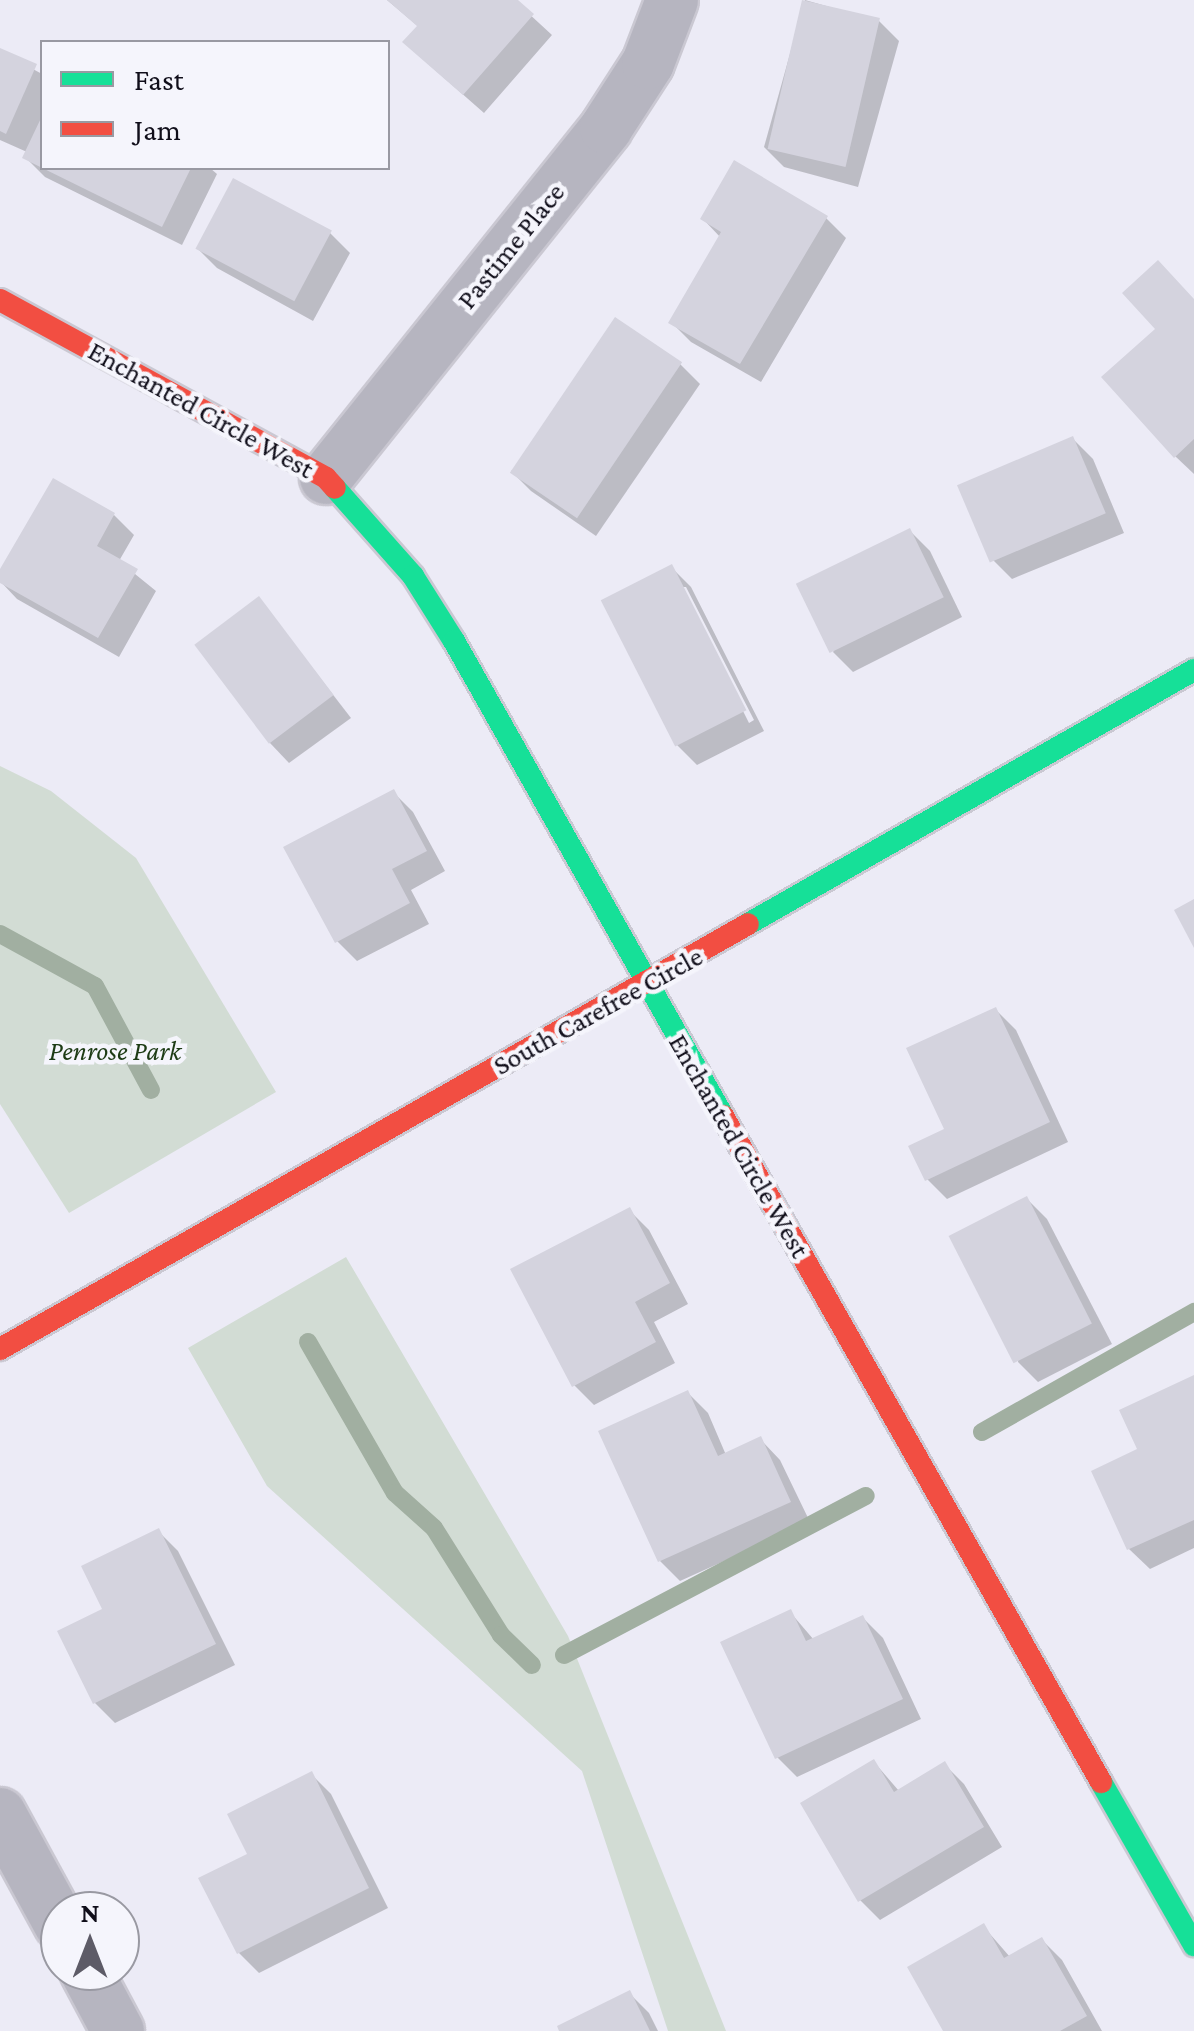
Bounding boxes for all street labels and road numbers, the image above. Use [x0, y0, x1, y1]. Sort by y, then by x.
street label: Pastime Place [450, 176, 572, 316]
street label: Enchanted Circle West [82, 334, 320, 486]
street label: South Carefree Circle [487, 940, 709, 1082]
street label: Enchanted Circle West [661, 1028, 817, 1264]

